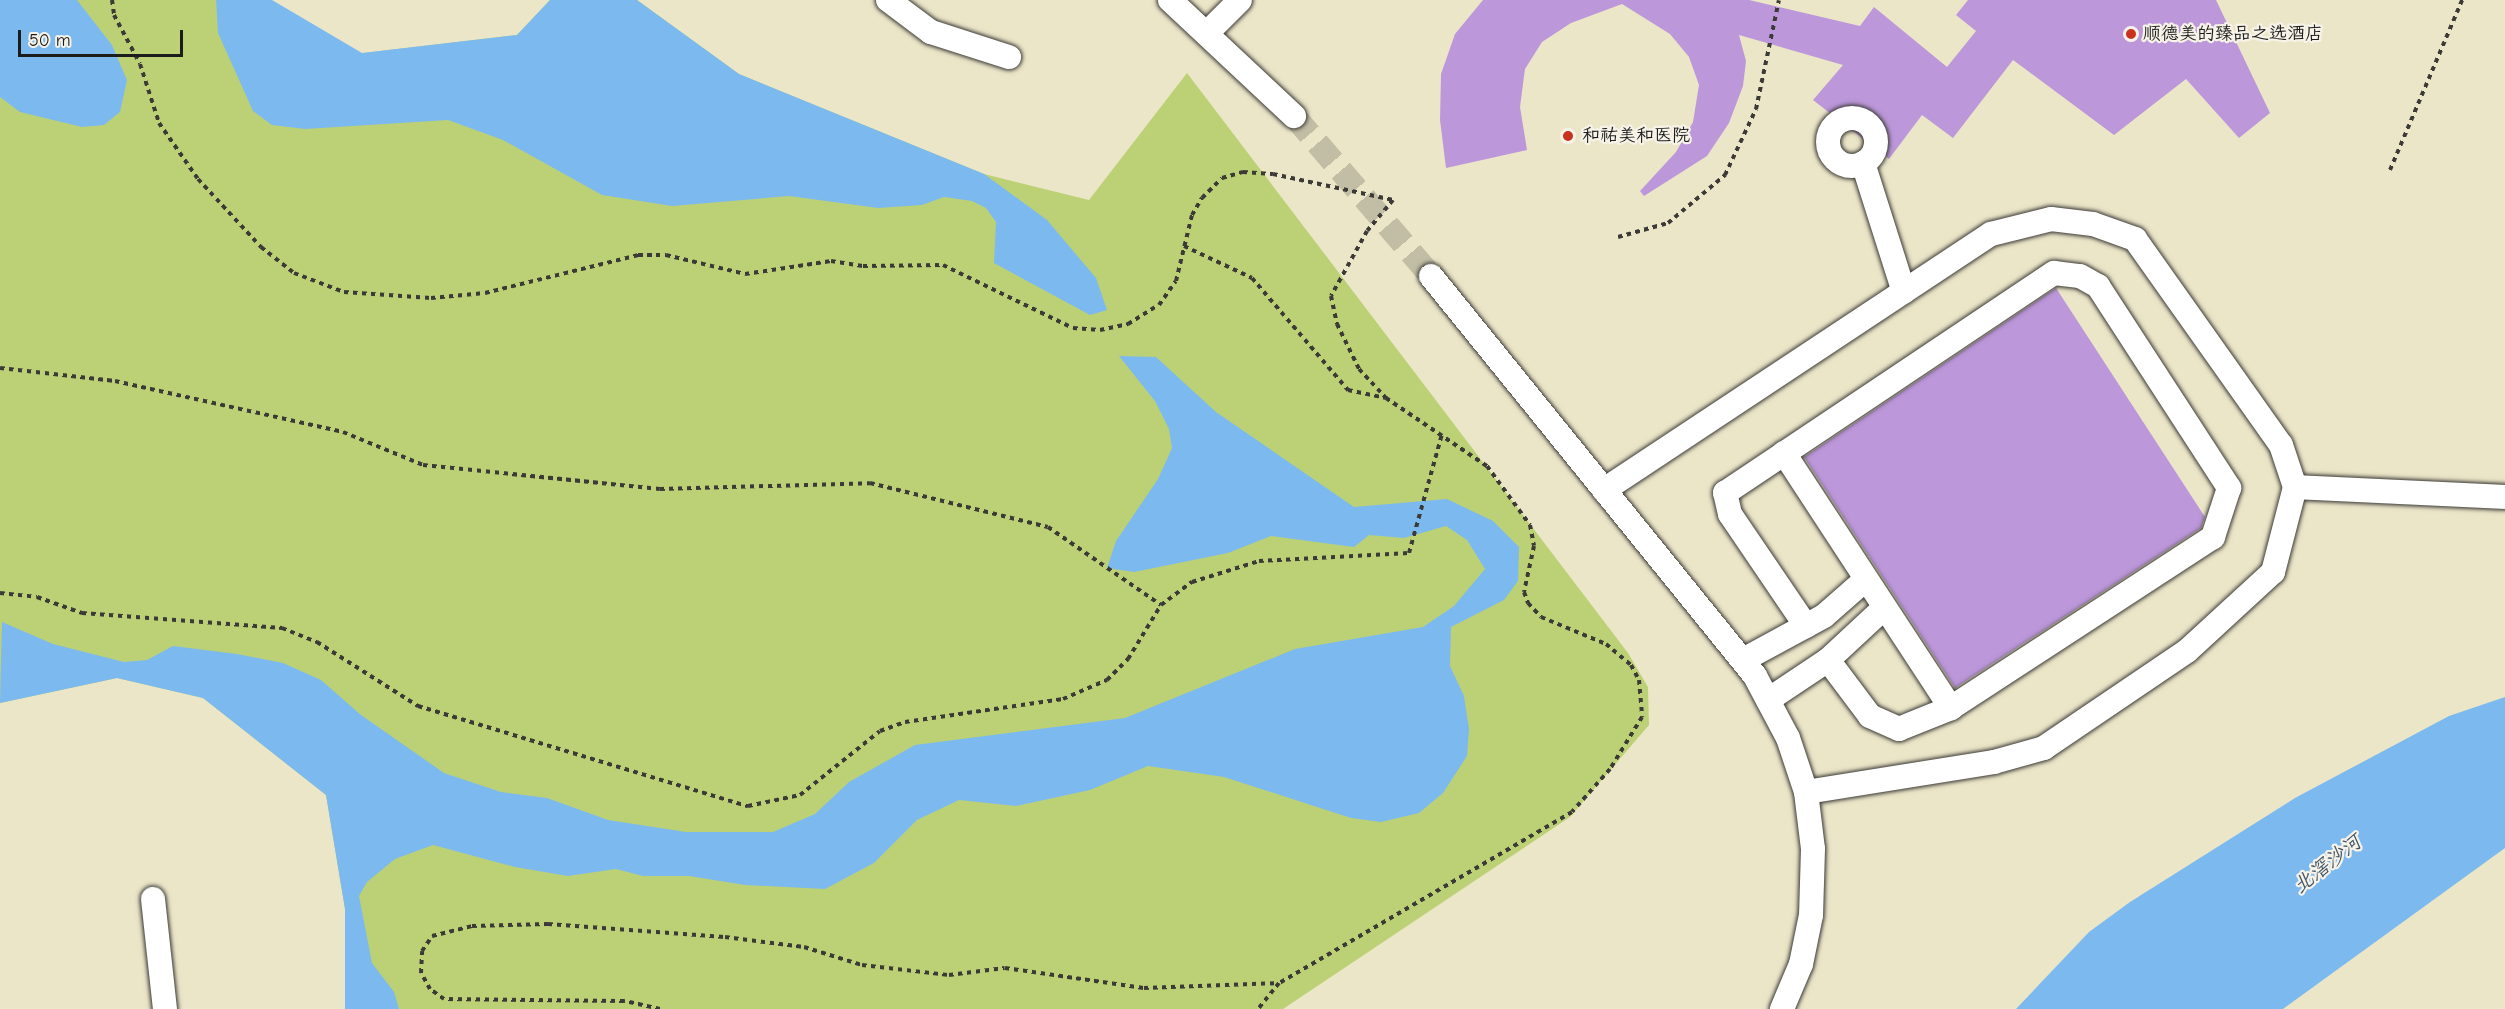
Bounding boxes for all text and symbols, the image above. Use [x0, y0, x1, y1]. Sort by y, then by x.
scale bar [21, 18, 186, 56]
place label: 顺德美的臻品之选酒店 [2143, 23, 2323, 45]
marker: 顺德美的臻品之选酒店 [2124, 27, 2138, 41]
text: 50 m [29, 30, 71, 51]
place label: 和祐美和医院 [1582, 125, 1690, 147]
marker: 和祐美和医院 [1559, 127, 1577, 145]
water label: 北滘沙河 [2288, 830, 2366, 898]

